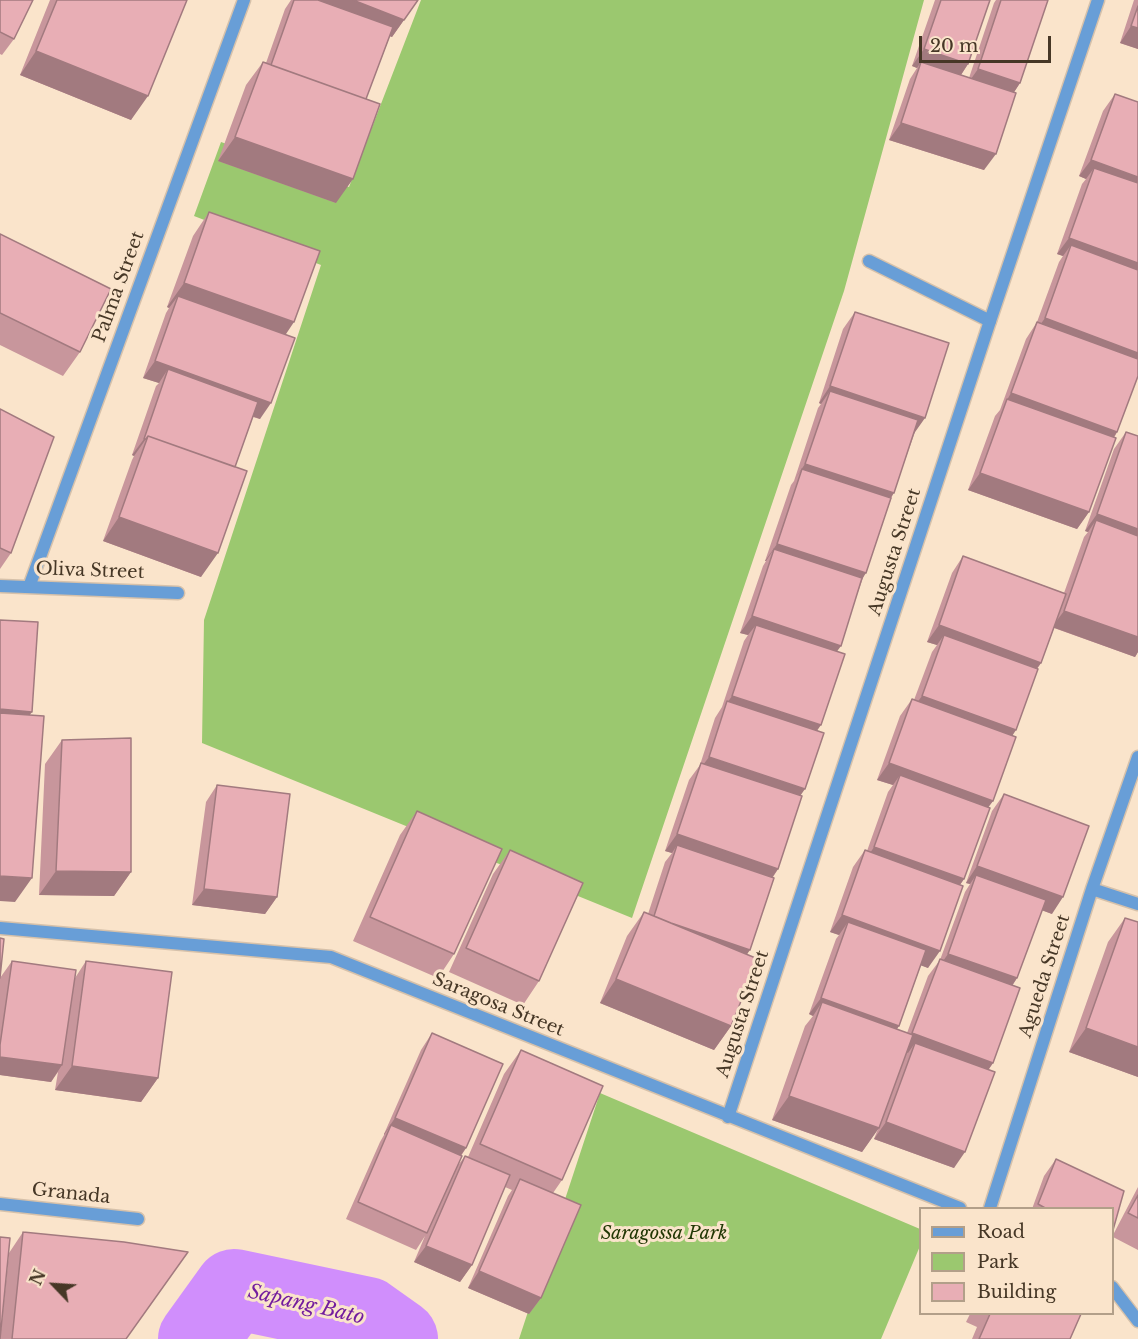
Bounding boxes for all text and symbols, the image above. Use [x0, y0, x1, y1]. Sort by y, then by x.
scale bar [922, 24, 1054, 62]
text: 20 m [930, 35, 978, 57]
street label: Palma Street [89, 229, 149, 345]
street label: Augusta Street [864, 486, 926, 618]
street label: Oliva Street [35, 558, 145, 584]
street label: Agueda Street [1015, 912, 1075, 1040]
street label: Augusta Street [712, 948, 774, 1080]
street label: Saragosa Street [429, 969, 567, 1041]
street label: Granada [31, 1179, 111, 1209]
legend [919, 1207, 1114, 1315]
text: Road [977, 1221, 1025, 1243]
park label: Saragossa Park [601, 1223, 727, 1245]
text: Park [977, 1251, 1019, 1273]
north arrow [24, 1255, 84, 1315]
text: N [25, 1266, 50, 1288]
water label: Sapang Bato [245, 1280, 367, 1330]
text: Building [977, 1281, 1056, 1303]

